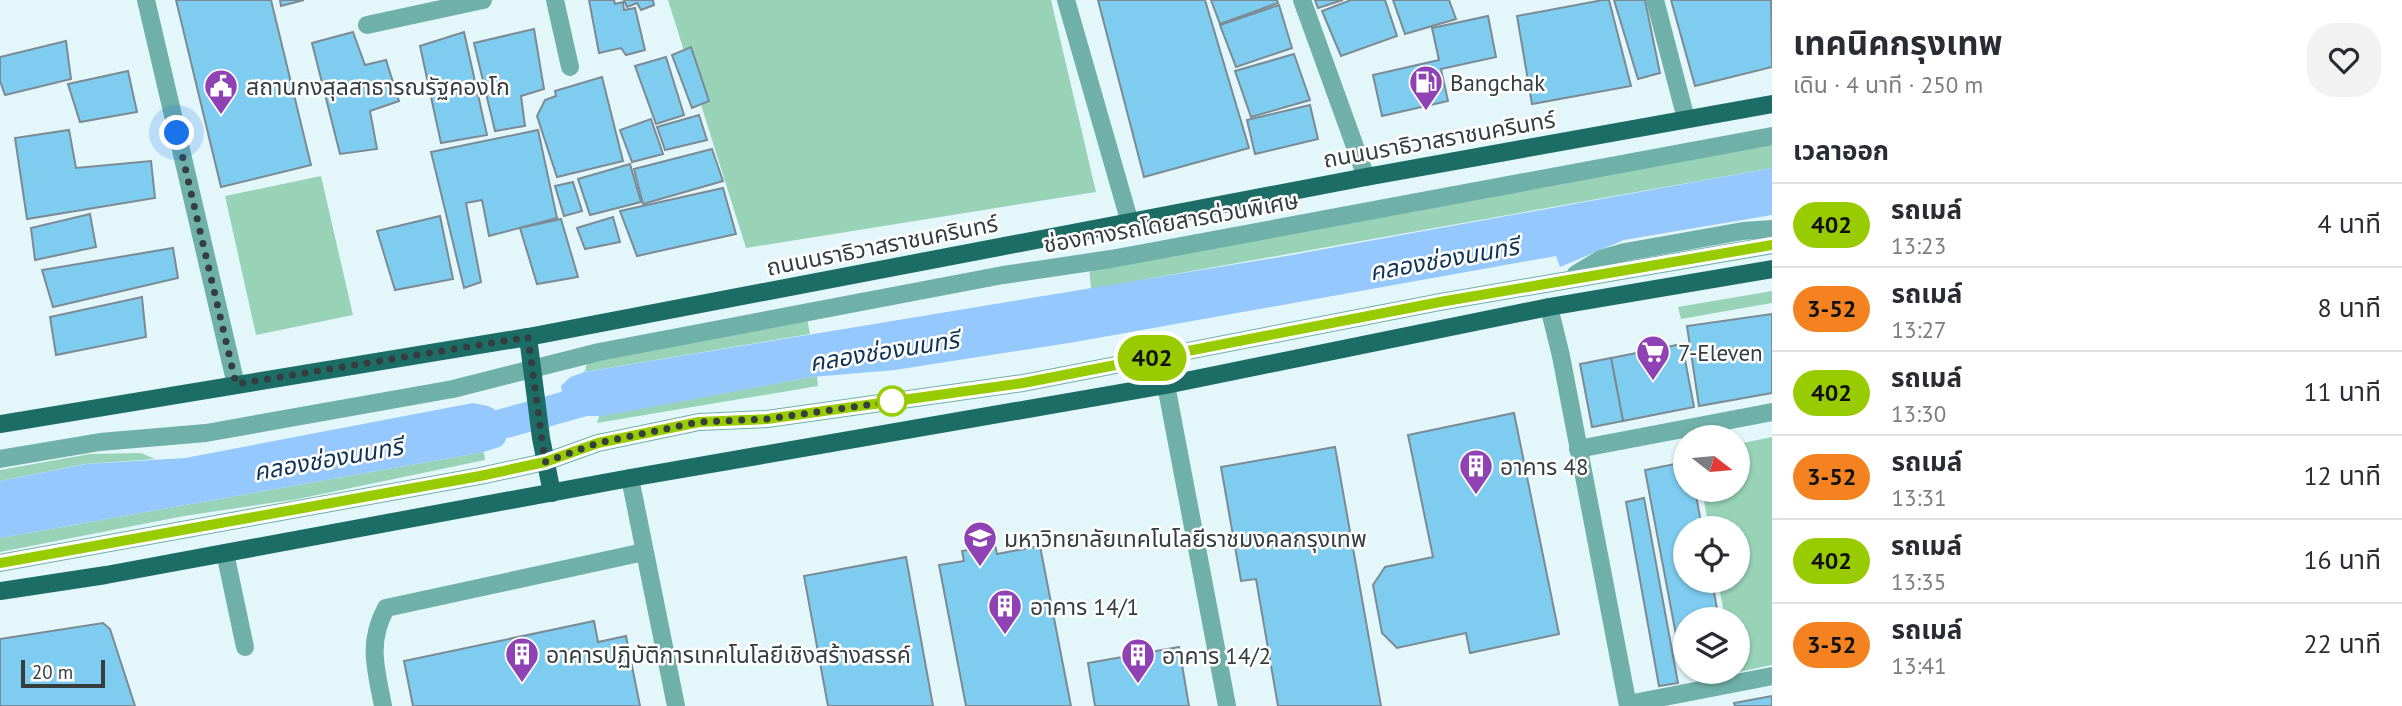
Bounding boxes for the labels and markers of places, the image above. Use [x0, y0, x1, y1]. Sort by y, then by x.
fuel station icon: Bangchak [1407, 63, 1445, 112]
public building icon: สถานกงสุลสาธารณรัฐคองโก [202, 67, 240, 116]
place label: Bangchak [1450, 68, 1545, 97]
place label: สถานกงสุลสาธารณรัฐคองโก [246, 72, 510, 101]
supermarket icon: 7-Eleven [1634, 333, 1672, 382]
place label: 7-Eleven [1678, 338, 1763, 367]
unlabelled marker [877, 386, 907, 416]
building icon: อาคาร 48 [1457, 447, 1495, 496]
place label: อาคาร 48 [1500, 452, 1588, 481]
school or university icon: มหาวิทยาลัยเทคโนโลยีราชมงคลกรุงเทพ [961, 519, 999, 568]
place label: มหาวิทยาลัยเทคโนโลยีราชมงคลกรุงเทพ [1004, 524, 1367, 553]
building icon: อาคาร 14/1 [986, 587, 1024, 636]
place label: อาคาร 14/1 [1030, 592, 1139, 621]
building icon: อาคารปฏิบัติการเทคโนโลยีเชิงสร้างสรรค์ [503, 635, 541, 684]
building icon: อาคาร 14/2 [1119, 636, 1157, 685]
place label: อาคารปฏิบัติการเทคโนโลยีเชิงสร้างสรรค์ [546, 640, 911, 669]
place label: อาคาร 14/2 [1162, 641, 1271, 670]

